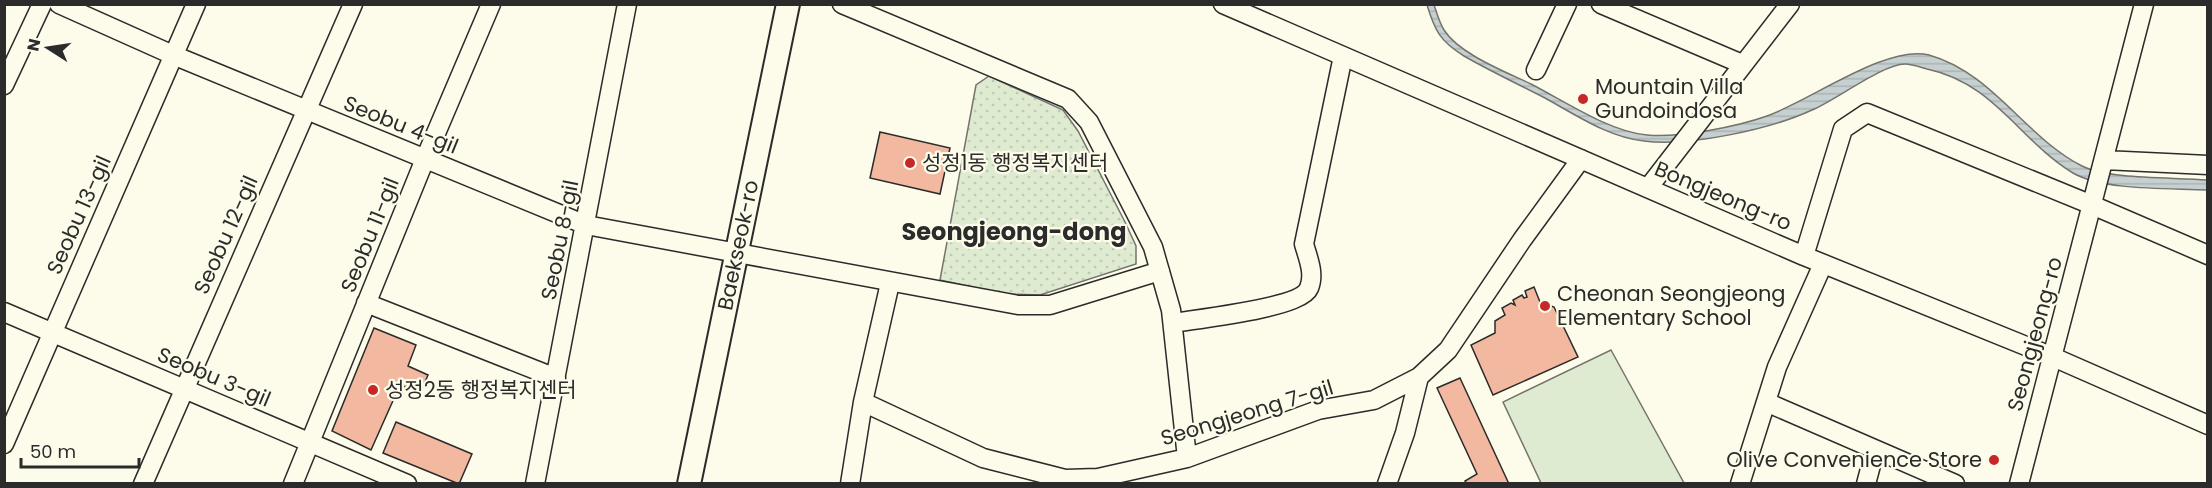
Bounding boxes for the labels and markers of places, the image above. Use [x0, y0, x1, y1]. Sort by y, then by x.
place label: Mountain Villa Gundoindosa [1595, 72, 1743, 125]
marker: Mountain Villa Gundoindosa [1576, 92, 1590, 106]
place label: 성정1동 행정복지센터 [922, 148, 1108, 177]
marker: 성정1동 행정복지센터 [903, 156, 917, 170]
place label: Cheonan Seongjeong Elementary School [1557, 279, 1786, 332]
marker: Cheonan Seongjeong Elementary School [1538, 299, 1552, 313]
place label: 성정2동 행정복지센터 [385, 375, 577, 404]
marker: 성정2동 행정복지센터 [366, 383, 380, 397]
place label: Olive Convenience Store [1726, 445, 1982, 474]
marker: Olive Convenience Store [1987, 453, 2001, 467]

